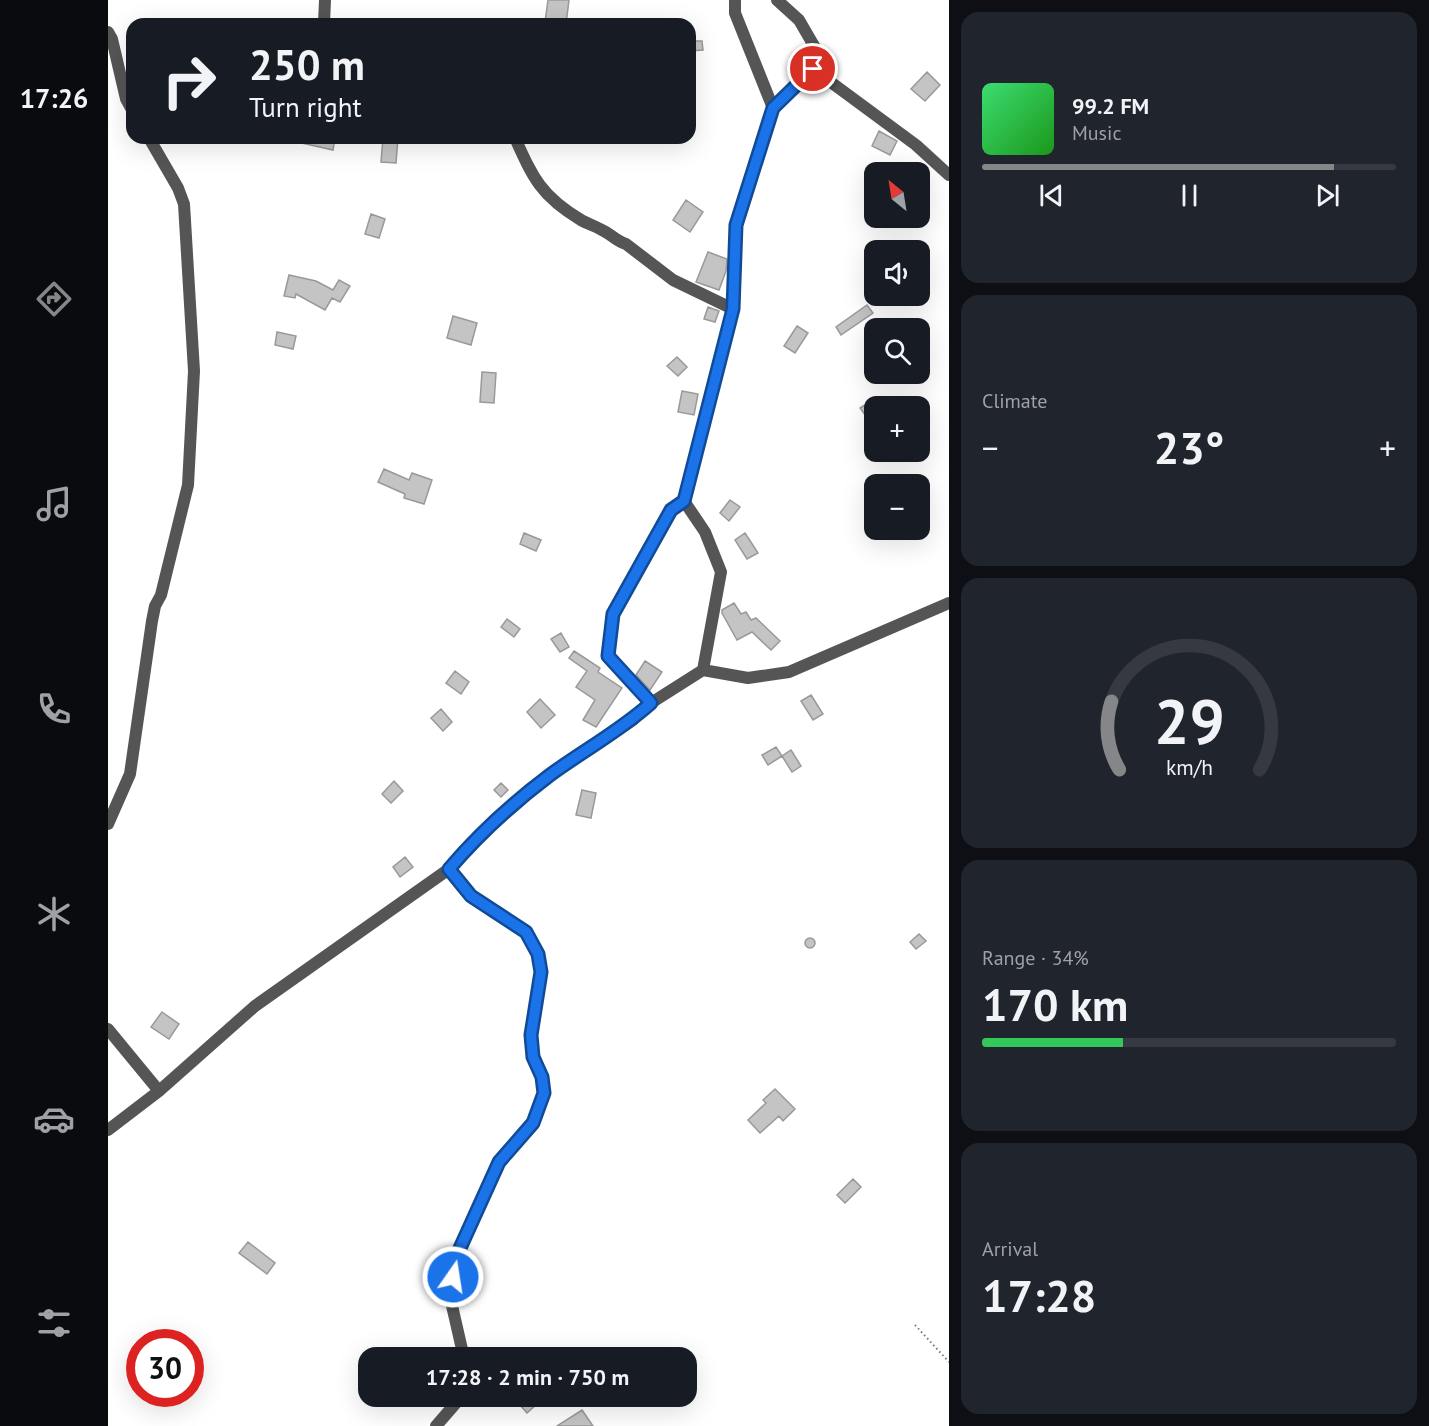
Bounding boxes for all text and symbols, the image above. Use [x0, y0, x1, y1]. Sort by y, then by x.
text: 250 m [249, 37, 365, 92]
icon: right [150, 42, 228, 120]
pin [787, 43, 838, 94]
icon: arrive [796, 52, 829, 85]
text: 17:26 [20, 81, 88, 115]
text: Turn right [249, 90, 362, 124]
text: 99.2 FM [1072, 92, 1149, 120]
text: Music [1072, 120, 1121, 146]
north arrow [864, 162, 930, 228]
map controls [864, 162, 930, 540]
icon: previous [1035, 179, 1068, 212]
icon: pause [1173, 179, 1206, 212]
icon: next [1311, 179, 1344, 212]
button: sound [864, 240, 930, 306]
icon: directions [33, 278, 75, 320]
button: search [864, 318, 930, 384]
text: Climate [982, 388, 1048, 414]
button: + [864, 396, 930, 462]
text: 23° [1154, 418, 1224, 476]
text: − [982, 426, 999, 469]
text: + [1379, 426, 1396, 469]
button: − [864, 474, 930, 540]
icon: music [33, 483, 75, 525]
text: 29 [1154, 680, 1224, 761]
icon: phone [33, 688, 75, 730]
text: km/h [1165, 753, 1212, 781]
icon: climate [33, 893, 75, 935]
text: Range · 34% [982, 945, 1089, 971]
text: 170 km [982, 975, 1128, 1033]
icon: car [33, 1098, 75, 1140]
text: Arrival [982, 1236, 1038, 1262]
position arrow [421, 1245, 485, 1309]
text: 17:28 [982, 1266, 1096, 1324]
icon: filters [33, 1302, 75, 1344]
speed limit sign: 30 [126, 1329, 204, 1407]
text: 17:28 · 2 min · 750 m [426, 1363, 629, 1391]

